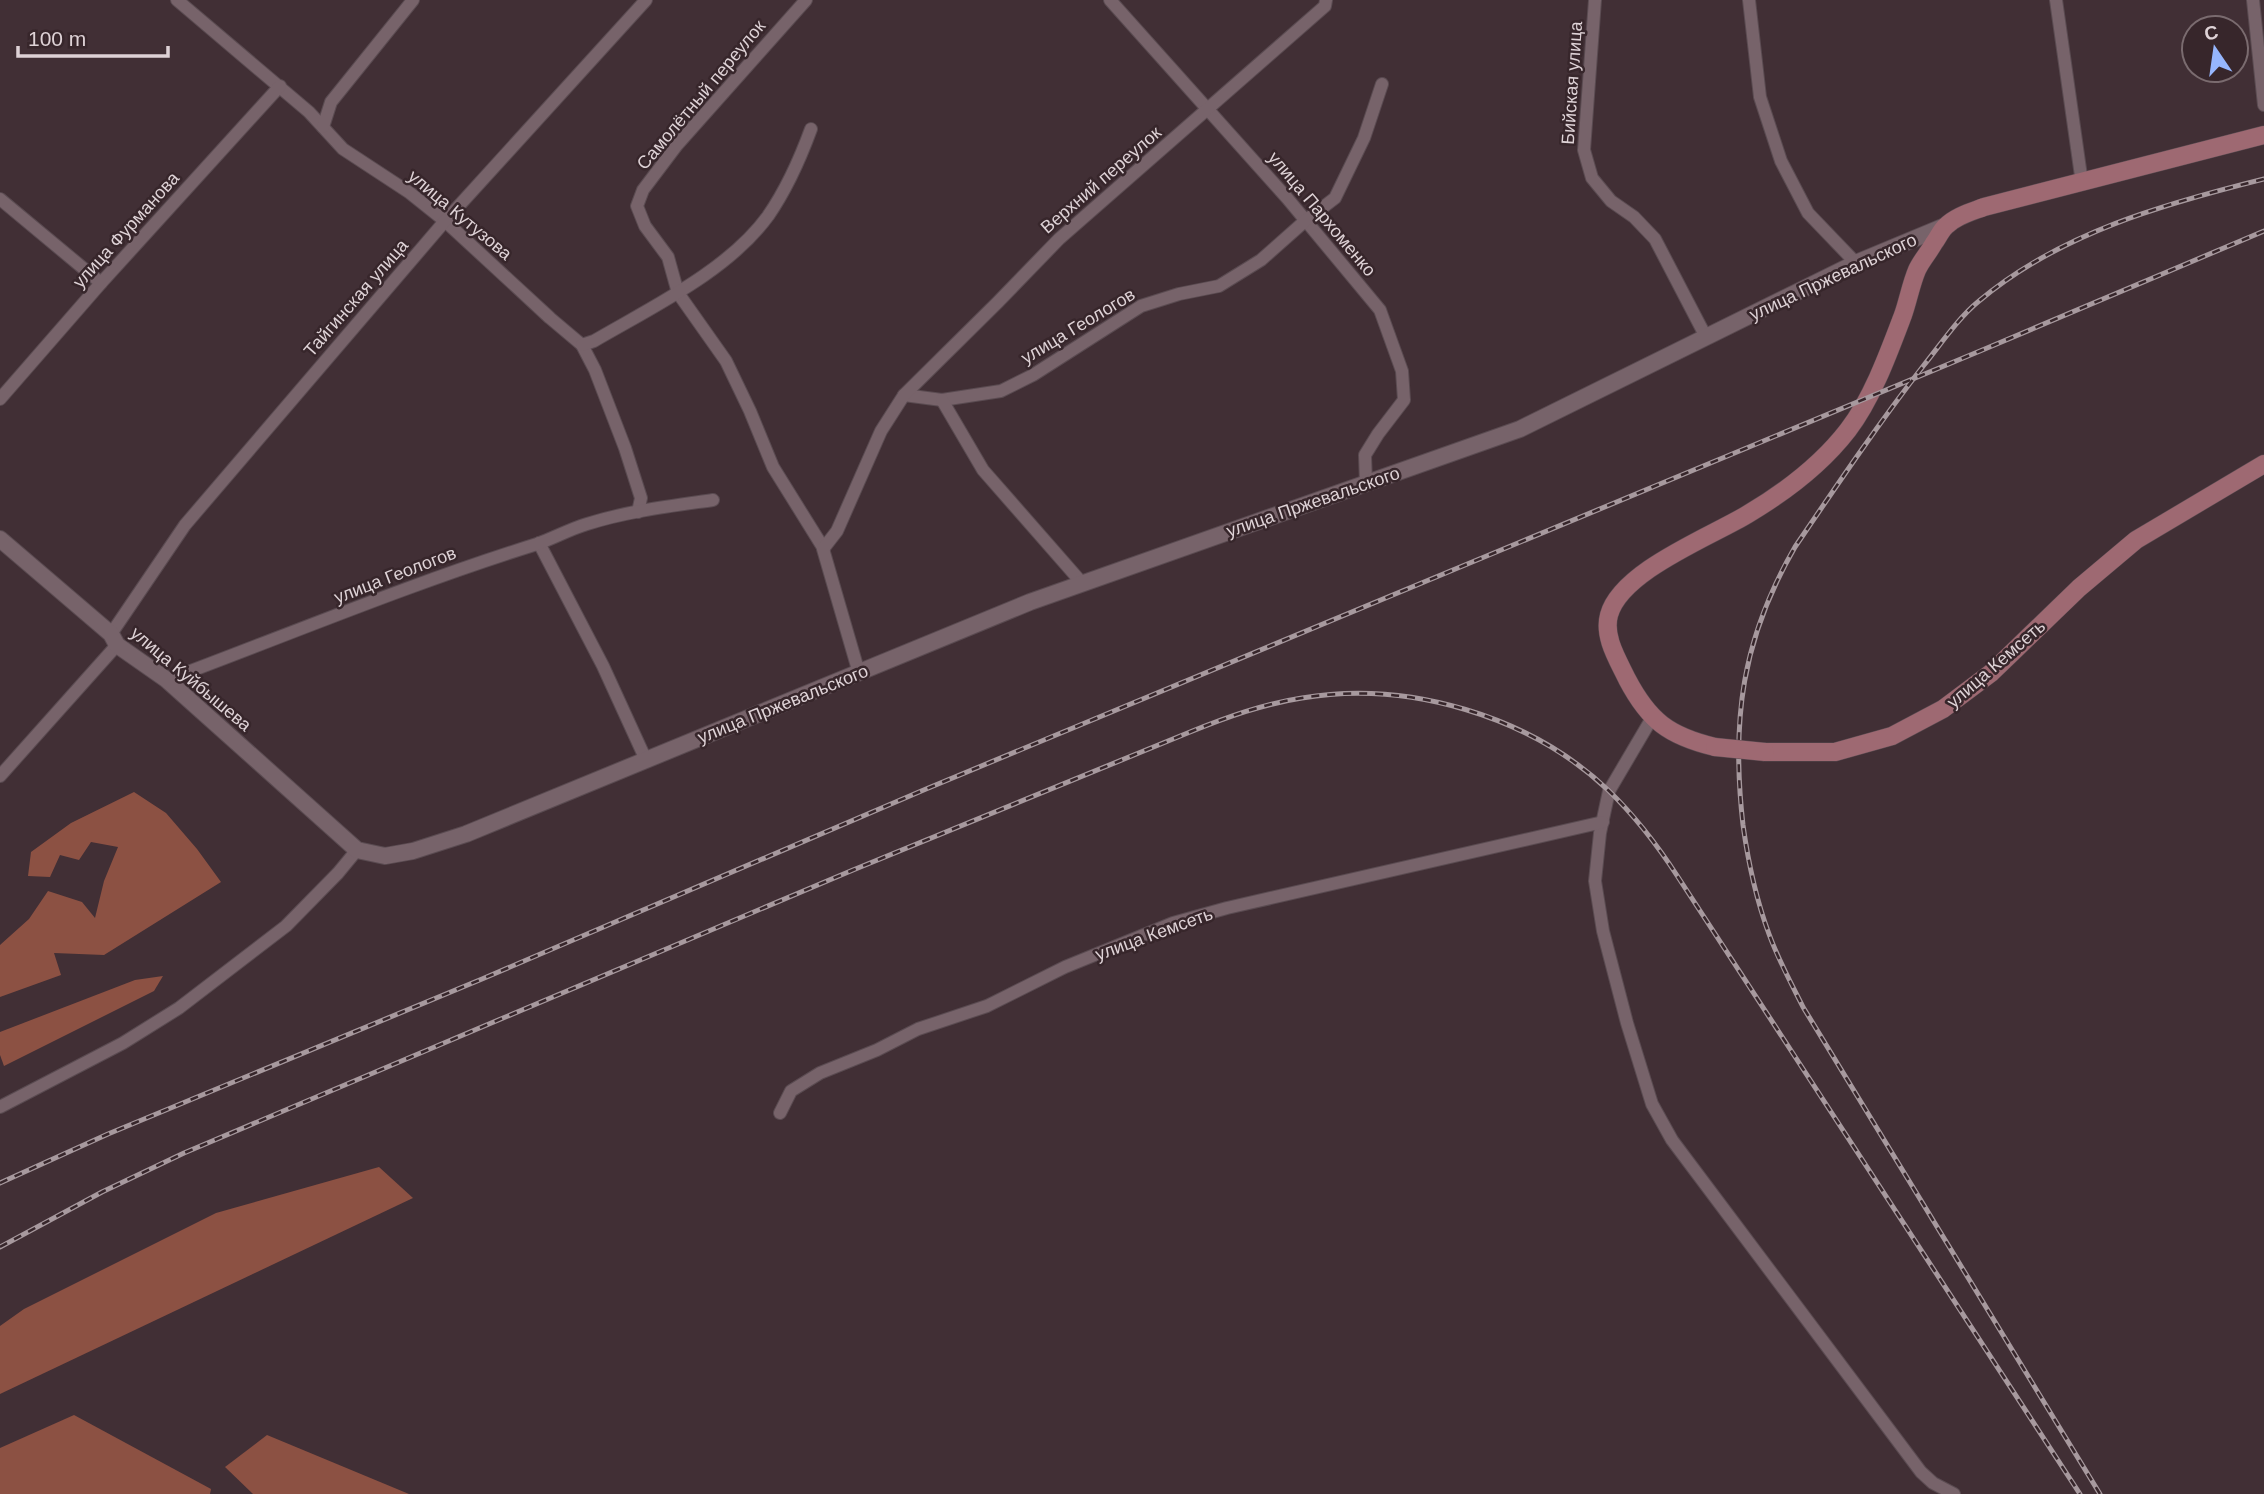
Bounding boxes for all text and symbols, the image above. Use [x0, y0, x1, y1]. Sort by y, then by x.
scale bar [18, 14, 168, 58]
north arrow [2180, 14, 2250, 84]
street label: Самолётный переулок [633, 16, 769, 174]
street label: Бийская улица [1558, 20, 1586, 145]
text: С [2202, 21, 2221, 45]
text: 100 m [28, 27, 86, 50]
street label: Верхний переулок [1037, 122, 1165, 238]
street label: улица Пархоменко [1264, 148, 1380, 280]
street label: улица Кутузова [404, 166, 517, 265]
street label: улица Фурманова [69, 167, 184, 292]
street label: улица Пржевальского [1746, 229, 1920, 325]
street label: Тайгинская улица [300, 235, 413, 361]
street label: улица Геологов [1018, 284, 1138, 368]
street label: улица Пржевальского [1224, 463, 1402, 541]
street label: улица Геологов [331, 543, 459, 607]
street label: улица Кемсеть [1943, 616, 2049, 712]
street label: улица Куйбышева [127, 623, 256, 736]
street label: улица Пржевальского [695, 661, 871, 747]
street label: улица Кемсеть [1093, 904, 1215, 964]

